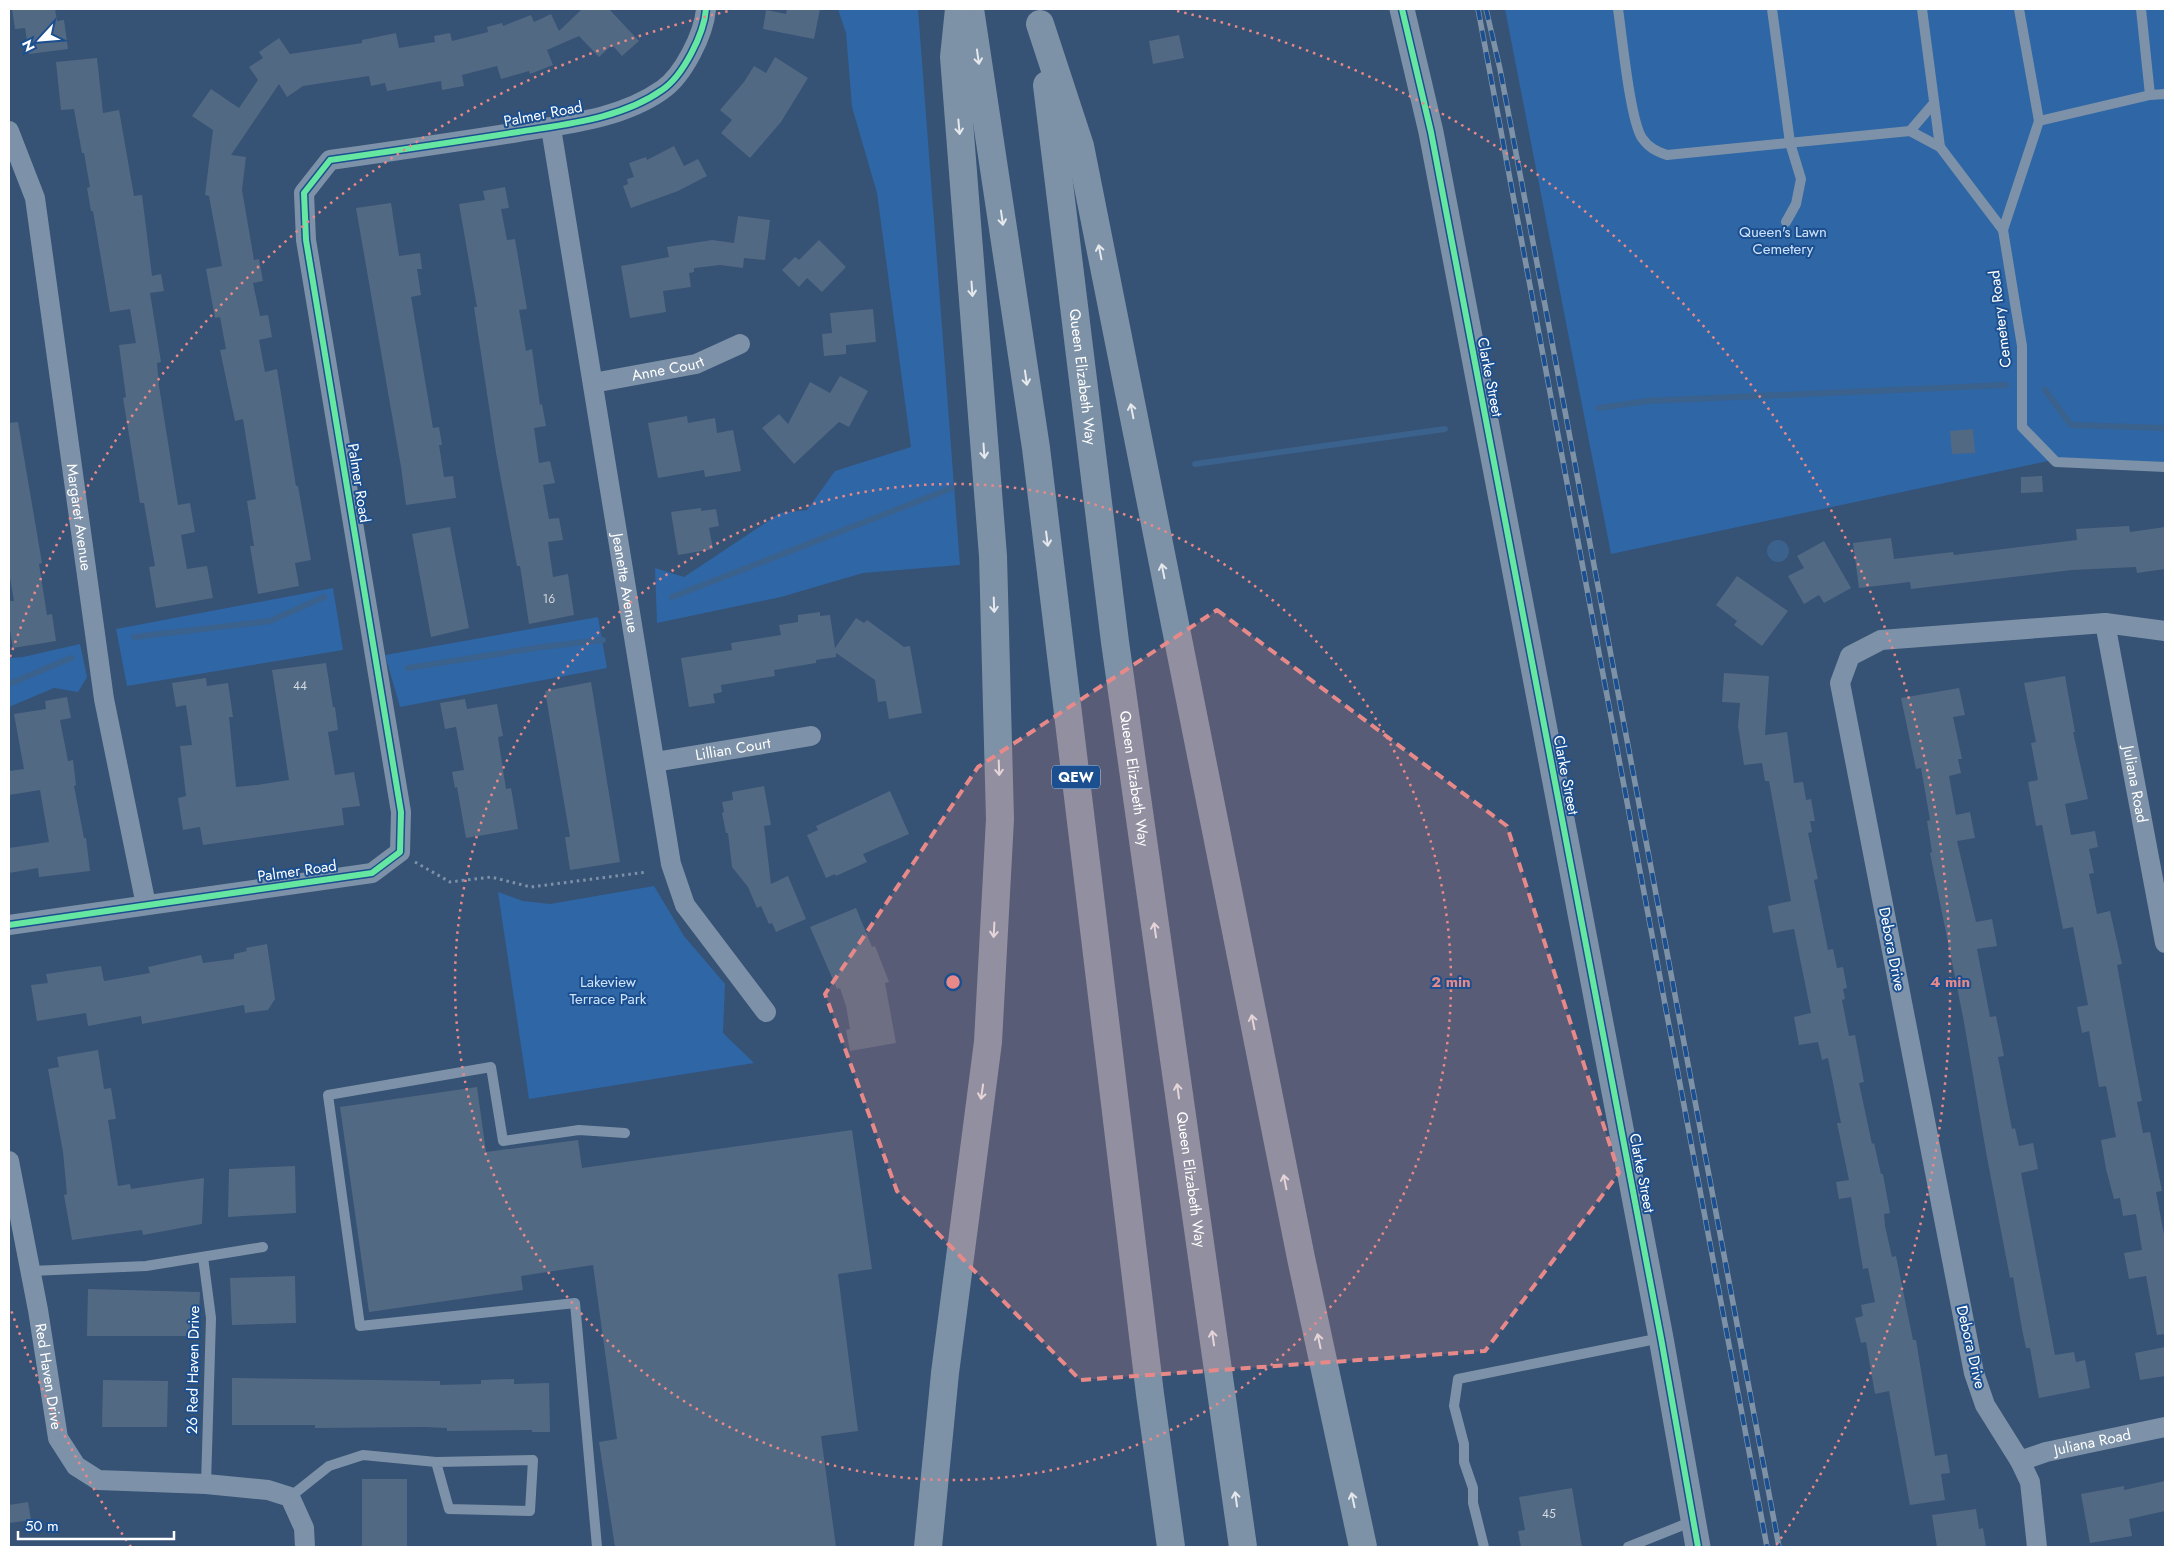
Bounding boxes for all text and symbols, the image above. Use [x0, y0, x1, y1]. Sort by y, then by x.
north arrow [15, 15, 65, 65]
text: N [17, 36, 40, 55]
one-way arrow [973, 49, 983, 65]
street label: Palmer Road [502, 96, 584, 132]
one-way arrow [955, 119, 964, 135]
one-way arrow [997, 209, 1007, 225]
park label: Queen's Lawn Cemetery [1739, 221, 1827, 260]
one-way arrow [1095, 244, 1105, 260]
street label: Cemetery Road [1983, 269, 2017, 369]
one-way arrow [967, 281, 977, 297]
street label: Queen Elizabeth Way [1063, 308, 1102, 446]
street label: Clarke Street [1472, 335, 1509, 419]
street label: Anne Court [630, 351, 708, 387]
one-way arrow [1021, 370, 1031, 386]
one-way arrow [1127, 404, 1136, 420]
street label: Palmer Road [342, 442, 376, 524]
one-way arrow [980, 443, 989, 459]
street label: Margaret Avenue [61, 462, 97, 572]
street label: Jeanette Avenue [606, 530, 644, 635]
one-way arrow [1042, 531, 1052, 547]
one-way arrow [1158, 563, 1168, 579]
house number: 16 [543, 590, 555, 608]
one-way arrow [989, 596, 999, 613]
house number: 44 [293, 677, 307, 695]
street label: Queen Elizabeth Way [1114, 709, 1155, 848]
street label: Lillian Court [694, 732, 773, 766]
street label: Clarke Street [1548, 733, 1585, 817]
street label: Juliana Road [2117, 742, 2153, 825]
one-way arrow [994, 759, 1003, 775]
road number: QEW [1052, 766, 1100, 789]
street label: Palmer Road [256, 855, 338, 887]
street label: Debora Drive [1873, 905, 1911, 993]
one-way arrow [990, 922, 999, 938]
one-way arrow [1150, 922, 1160, 938]
park label: Lakeview Terrace Park [570, 971, 647, 1010]
text: 2 min [1431, 971, 1471, 993]
text: 4 min [1930, 971, 1970, 993]
centre of rings [944, 973, 962, 991]
one-way arrow [1248, 1015, 1258, 1031]
one-way arrow [977, 1083, 987, 1099]
one-way arrow [1173, 1083, 1183, 1099]
street label: Queen Elizabeth Way [1171, 1110, 1212, 1249]
street label: Clarke Street [1624, 1131, 1661, 1215]
one-way arrow [1280, 1174, 1290, 1190]
street label: Debora Drive [1951, 1303, 1991, 1391]
street label: 26 Red Haven Drive [181, 1305, 205, 1434]
street label: Red Haven Drive [29, 1322, 68, 1431]
one-way arrow [1208, 1330, 1218, 1346]
one-way arrow [1313, 1333, 1323, 1349]
street label: Juliana Road [2050, 1423, 2133, 1461]
one-way arrow [1231, 1491, 1241, 1507]
one-way arrow [1348, 1492, 1357, 1508]
house number: 45 [1542, 1505, 1556, 1523]
scale bar [18, 1508, 174, 1540]
text: 50 m [25, 1515, 59, 1537]

